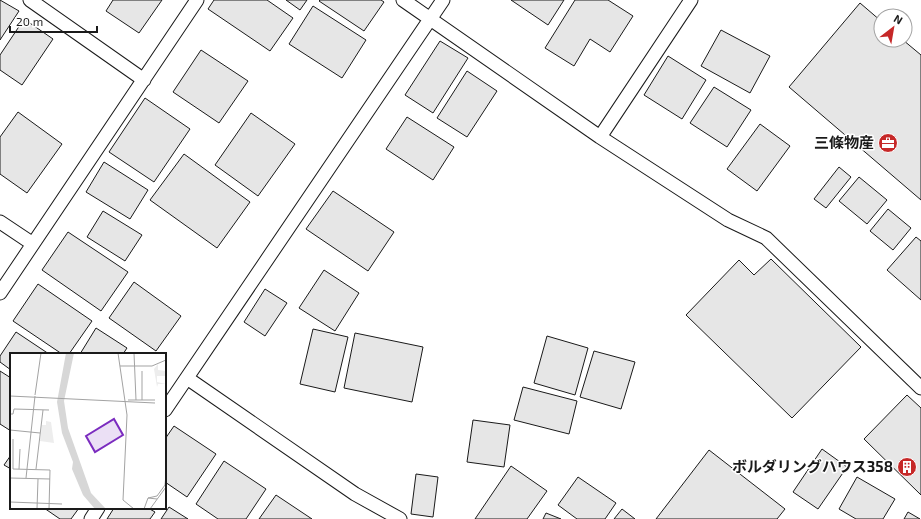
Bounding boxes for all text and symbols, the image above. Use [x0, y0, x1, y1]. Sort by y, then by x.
scale bar [10, 8, 97, 34]
north arrow [873, 8, 913, 48]
text: N [892, 11, 905, 27]
text: 20 m [16, 14, 43, 28]
office icon: 三條物産 [877, 132, 899, 154]
place label: 三條物産 [814, 133, 874, 151]
inset map [10, 353, 166, 509]
building icon: ボルダリングハウス358 [896, 456, 918, 478]
place label: ボルダリングハウス358 [732, 457, 893, 475]

